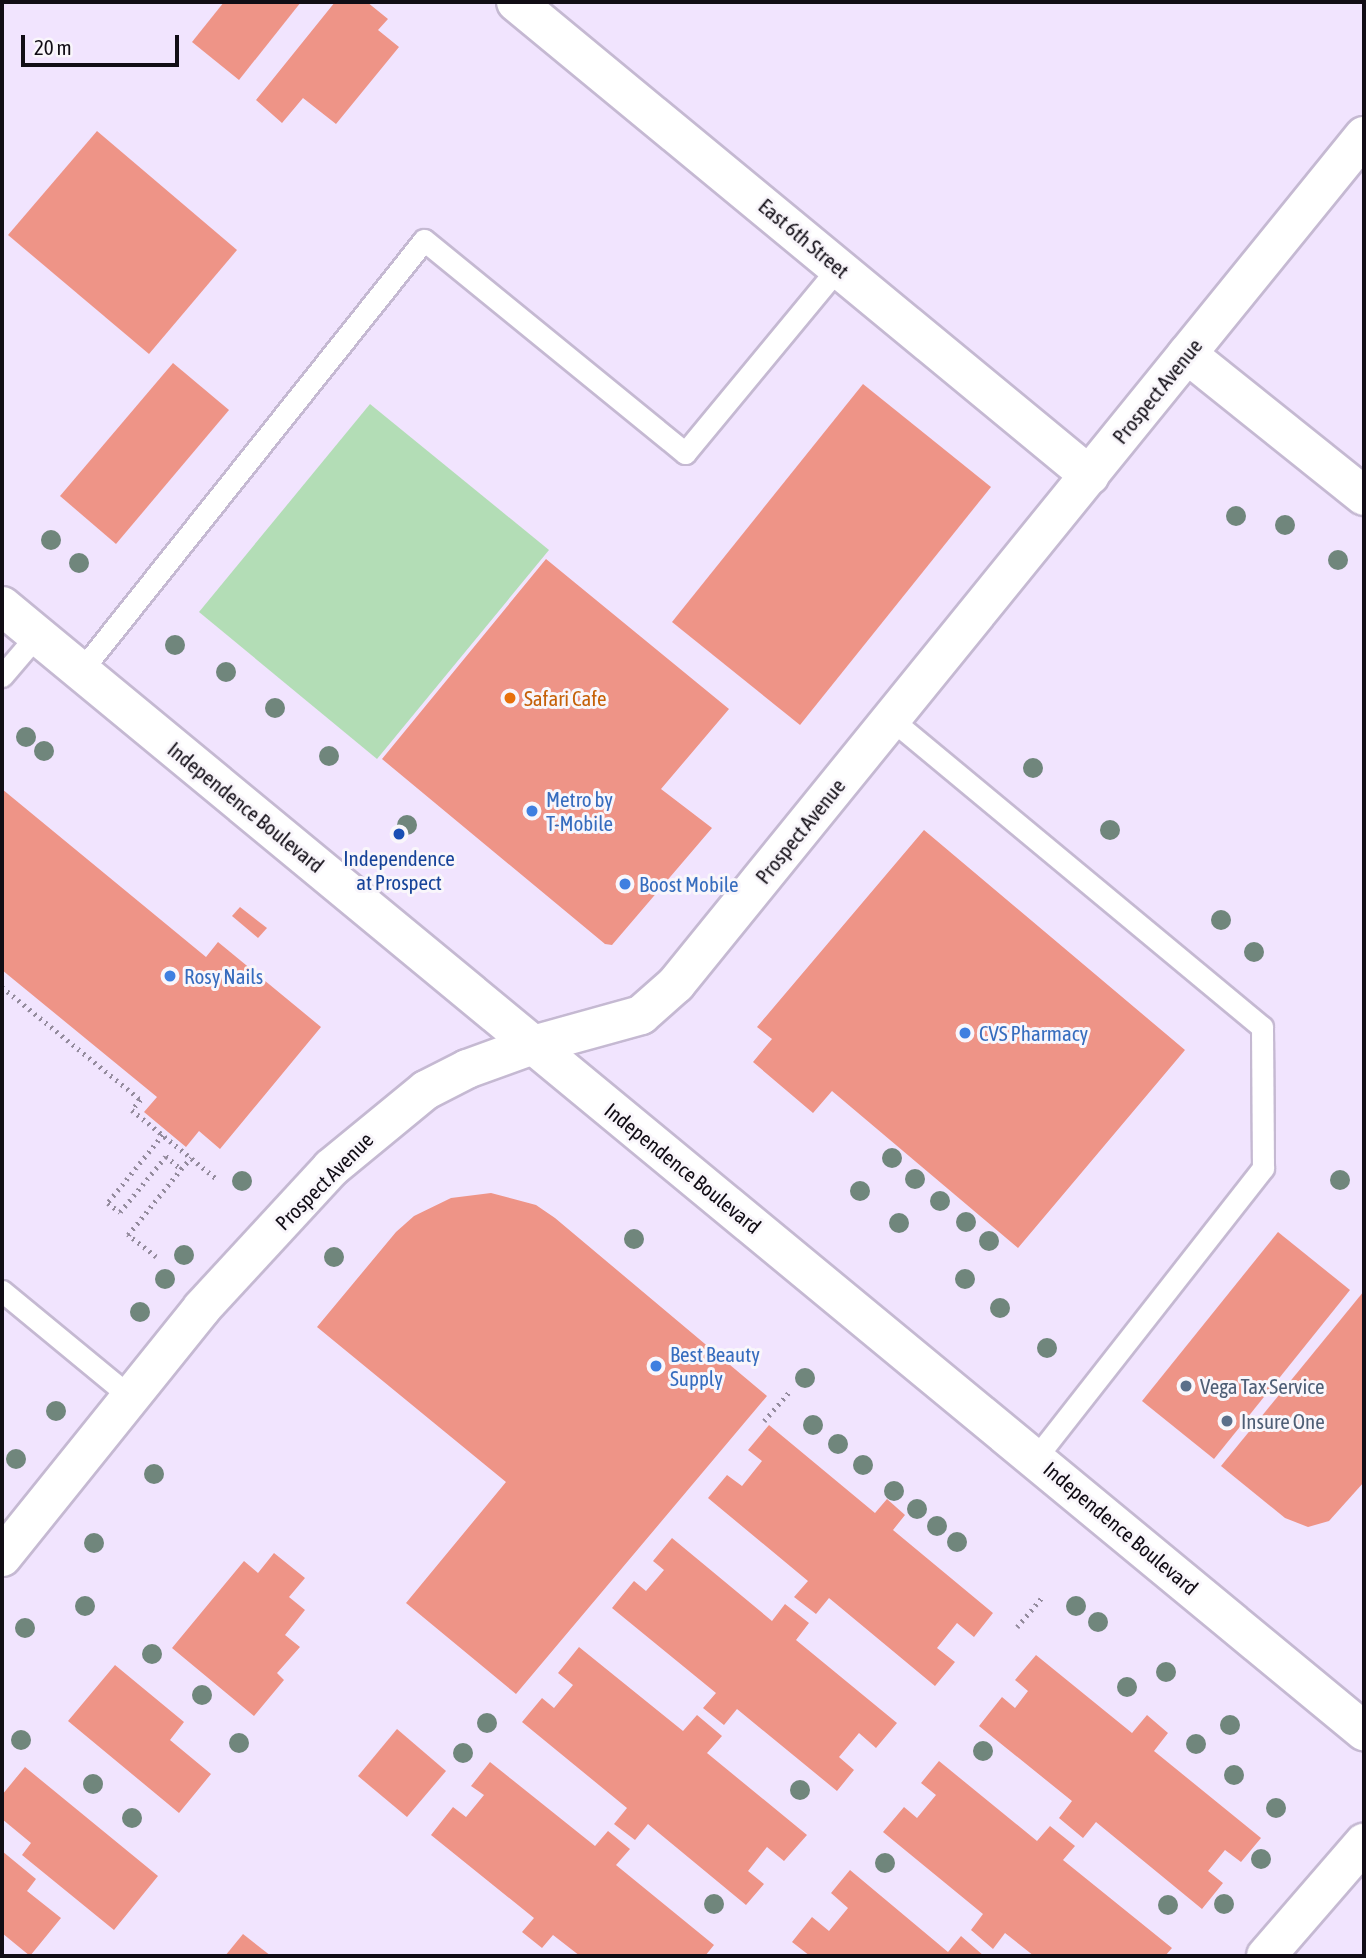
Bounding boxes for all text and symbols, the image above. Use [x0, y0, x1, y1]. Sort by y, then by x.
scale bar [24, 21, 182, 65]
text: 20 m [34, 35, 72, 59]
street label: East 6th Street [754, 193, 854, 283]
street label: Prospect Avenue [1107, 333, 1207, 449]
place label: Safari Cafe [524, 685, 607, 711]
marker: Safari Cafe [502, 690, 518, 706]
street label: Independence Boulevard [163, 736, 329, 878]
street label: Prospect Avenue [750, 773, 850, 889]
place label: Metro by T-Mobile [546, 786, 613, 836]
marker: Metro by T-Mobile [524, 803, 540, 819]
marker: Independence at Prospect [391, 826, 407, 842]
place label: Independence at Prospect [343, 845, 455, 895]
place label: Boost Mobile [639, 871, 739, 897]
marker: Boost Mobile [617, 876, 633, 892]
place label: Rosy Nails [184, 963, 263, 989]
marker: Rosy Nails [162, 968, 178, 984]
place label: CVS Pharmacy [979, 1020, 1088, 1046]
marker: CVS Pharmacy [957, 1025, 973, 1041]
street label: Independence Boulevard [600, 1097, 766, 1239]
street label: Prospect Avenue [270, 1127, 378, 1235]
place label: Best Beauty Supply [670, 1341, 760, 1391]
marker: Best Beauty Supply [648, 1358, 664, 1374]
place label: Vega Tax Service [1200, 1373, 1325, 1399]
marker: Vega Tax Service [1178, 1378, 1194, 1394]
place label: Insure One [1241, 1408, 1325, 1434]
marker: Insure One [1219, 1413, 1235, 1429]
street label: Independence Boulevard [1039, 1456, 1203, 1600]

